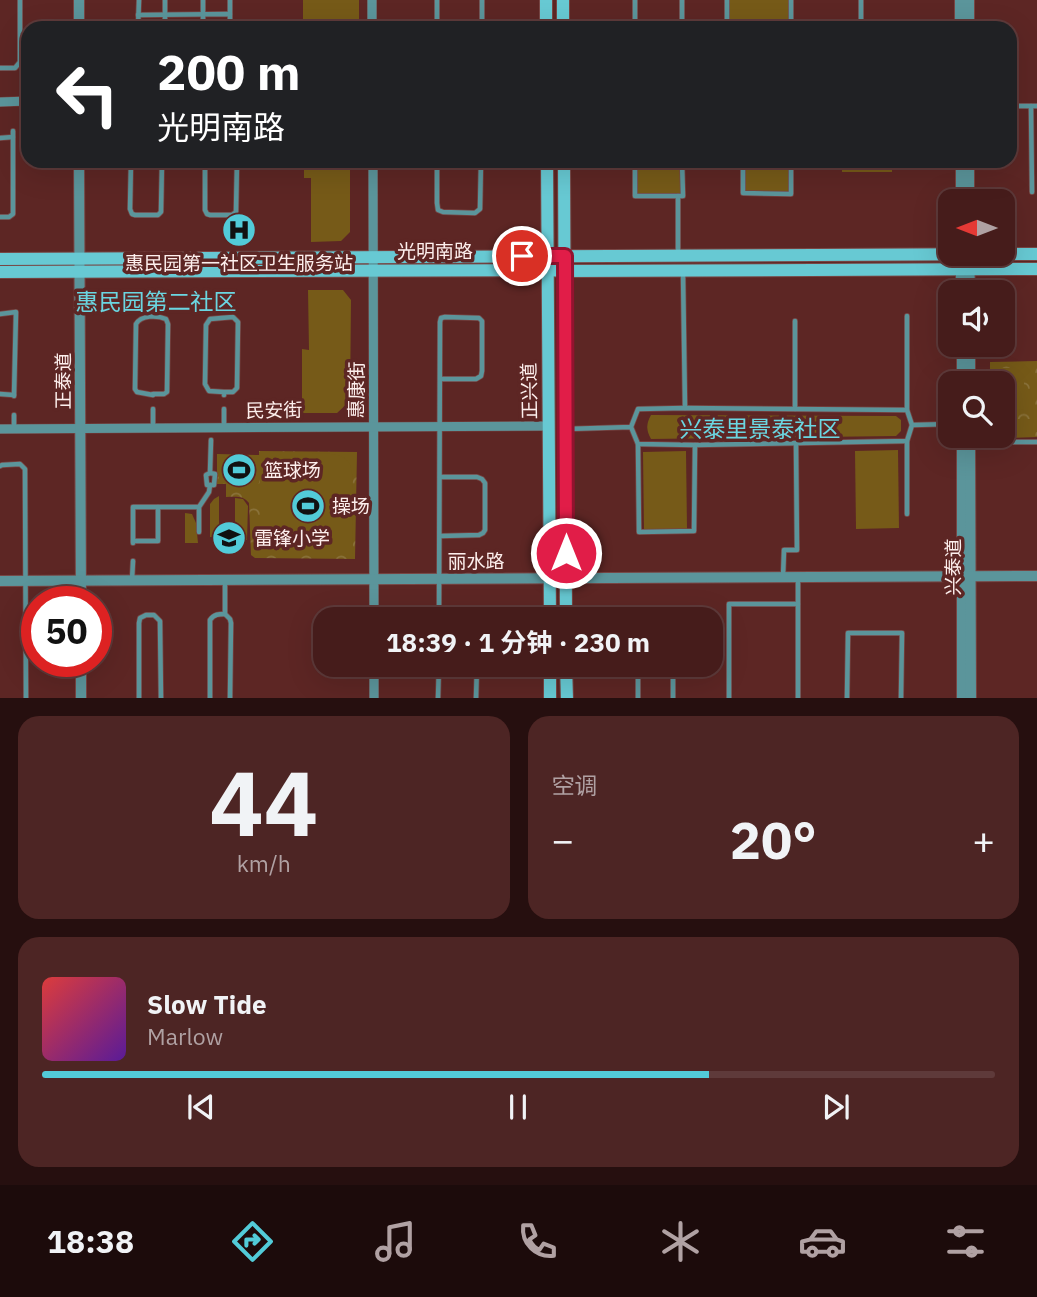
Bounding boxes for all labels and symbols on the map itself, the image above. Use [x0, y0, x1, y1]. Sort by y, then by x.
north arrow [938, 189, 1015, 266]
hospital icon: 惠民园第一社区卫生服务站 [220, 211, 258, 249]
pin [492, 226, 552, 286]
street label: 光明南路 [397, 239, 473, 263]
place label: 惠民园第一社区卫生服务站 [125, 251, 353, 275]
district label: 惠民园第二社区 [76, 286, 237, 316]
street label: 正泰道 [51, 352, 75, 410]
street label: 惠康街 [344, 361, 368, 419]
street label: 正兴道 [517, 362, 541, 420]
street label: 民安街 [245, 398, 303, 422]
district label: 兴泰里景泰社区 [680, 413, 841, 443]
sports icon: 篮球场 [220, 451, 258, 489]
place label: 篮球场 [264, 458, 321, 482]
sports icon: 操场 [289, 487, 327, 525]
place label: 操场 [332, 494, 370, 518]
position arrow [529, 516, 603, 590]
school or university icon: 雷锋小学 [210, 519, 248, 557]
place label: 雷锋小学 [254, 526, 330, 550]
street label: 兴泰道 [941, 538, 965, 596]
street label: 丽水路 [447, 549, 505, 573]
speed limit sign: 50 [21, 586, 112, 677]

